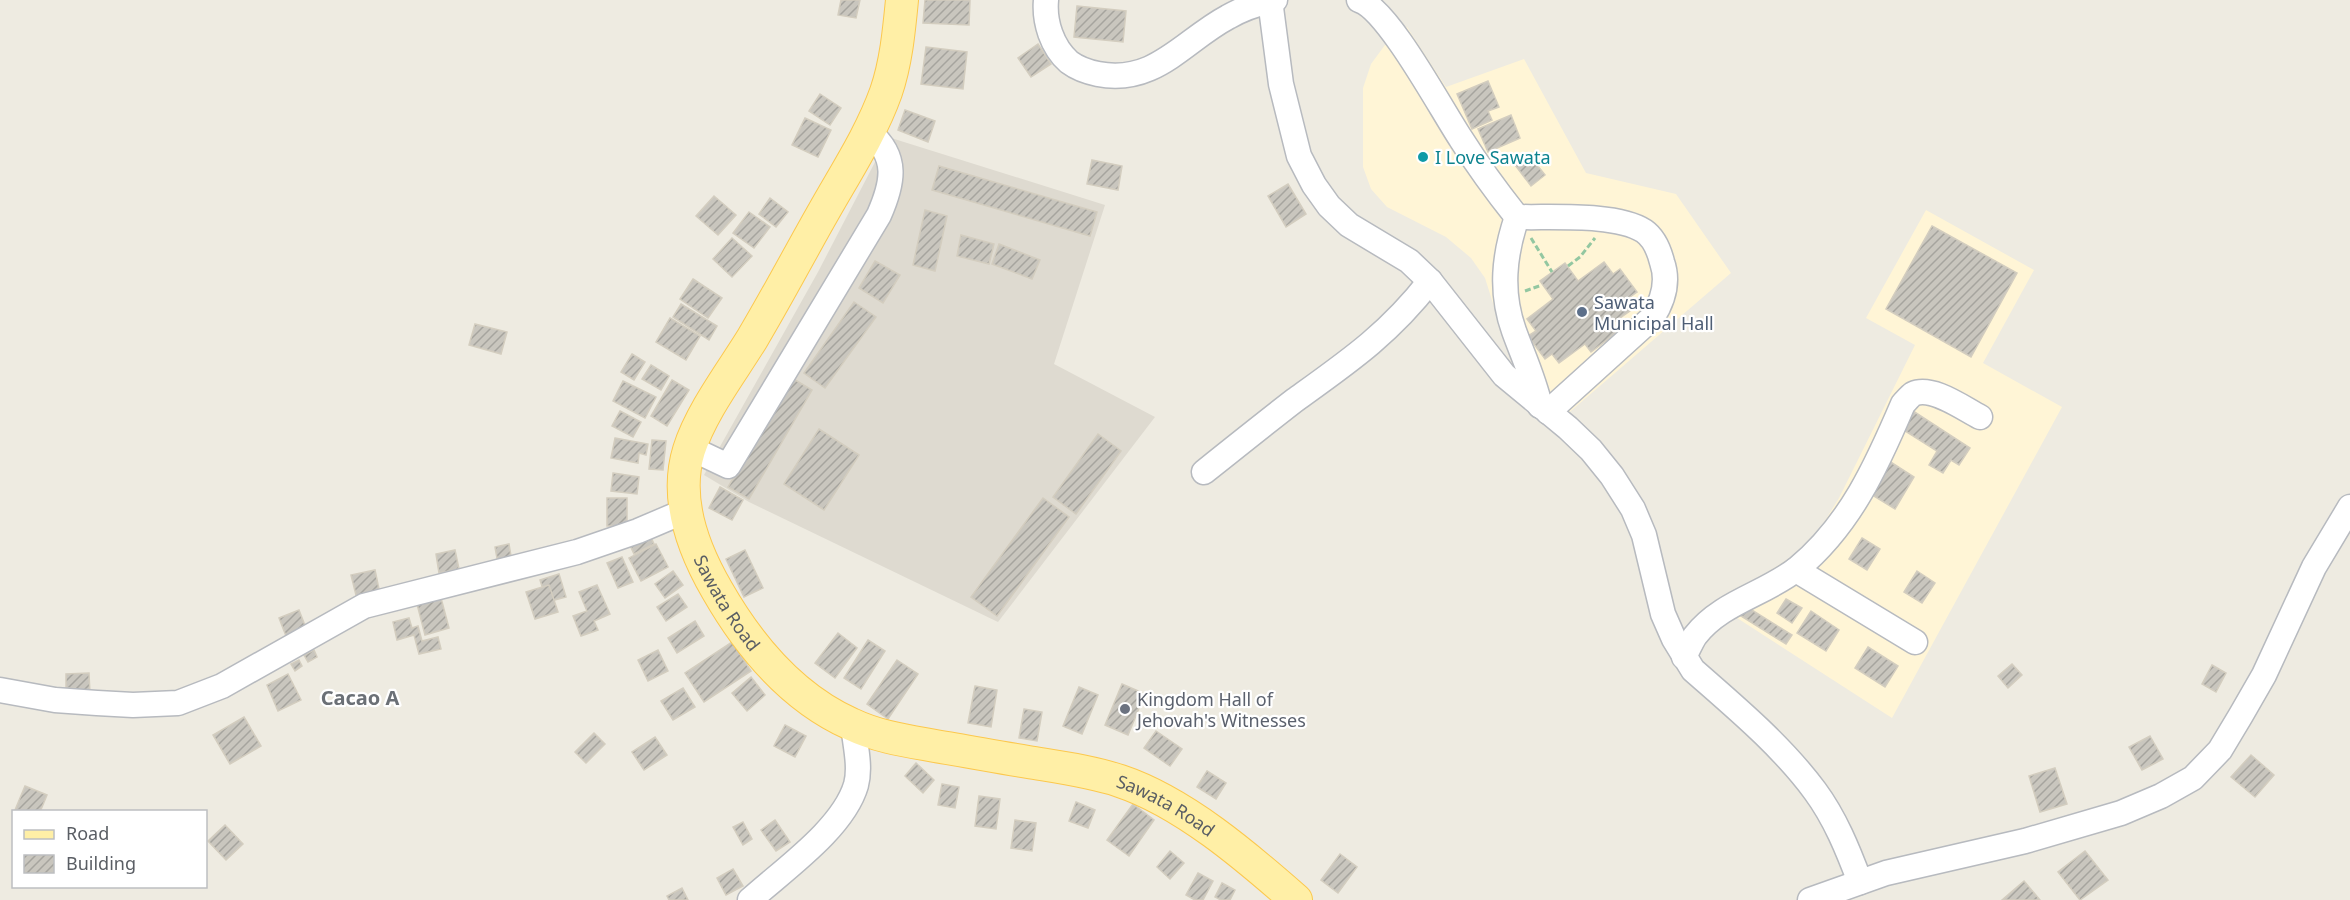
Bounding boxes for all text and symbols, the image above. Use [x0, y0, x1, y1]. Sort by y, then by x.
place label: I Love Sawata [1435, 145, 1551, 169]
marker: I Love Sawata [1416, 150, 1430, 164]
place label: Sawata Municipal Hall [1594, 290, 1714, 335]
marker: Sawata Municipal Hall [1575, 305, 1589, 319]
street label: Sawata Road [689, 551, 766, 656]
district label: Cacao A [321, 684, 399, 711]
place label: Kingdom Hall of Jehovah's Witnesses [1135, 687, 1306, 732]
marker: Kingdom Hall of Jehovah's Witnesses [1118, 702, 1132, 716]
street label: Sawata Road [1114, 769, 1220, 842]
legend [12, 810, 207, 888]
text: Road [66, 821, 109, 845]
text: Building [66, 851, 136, 875]

